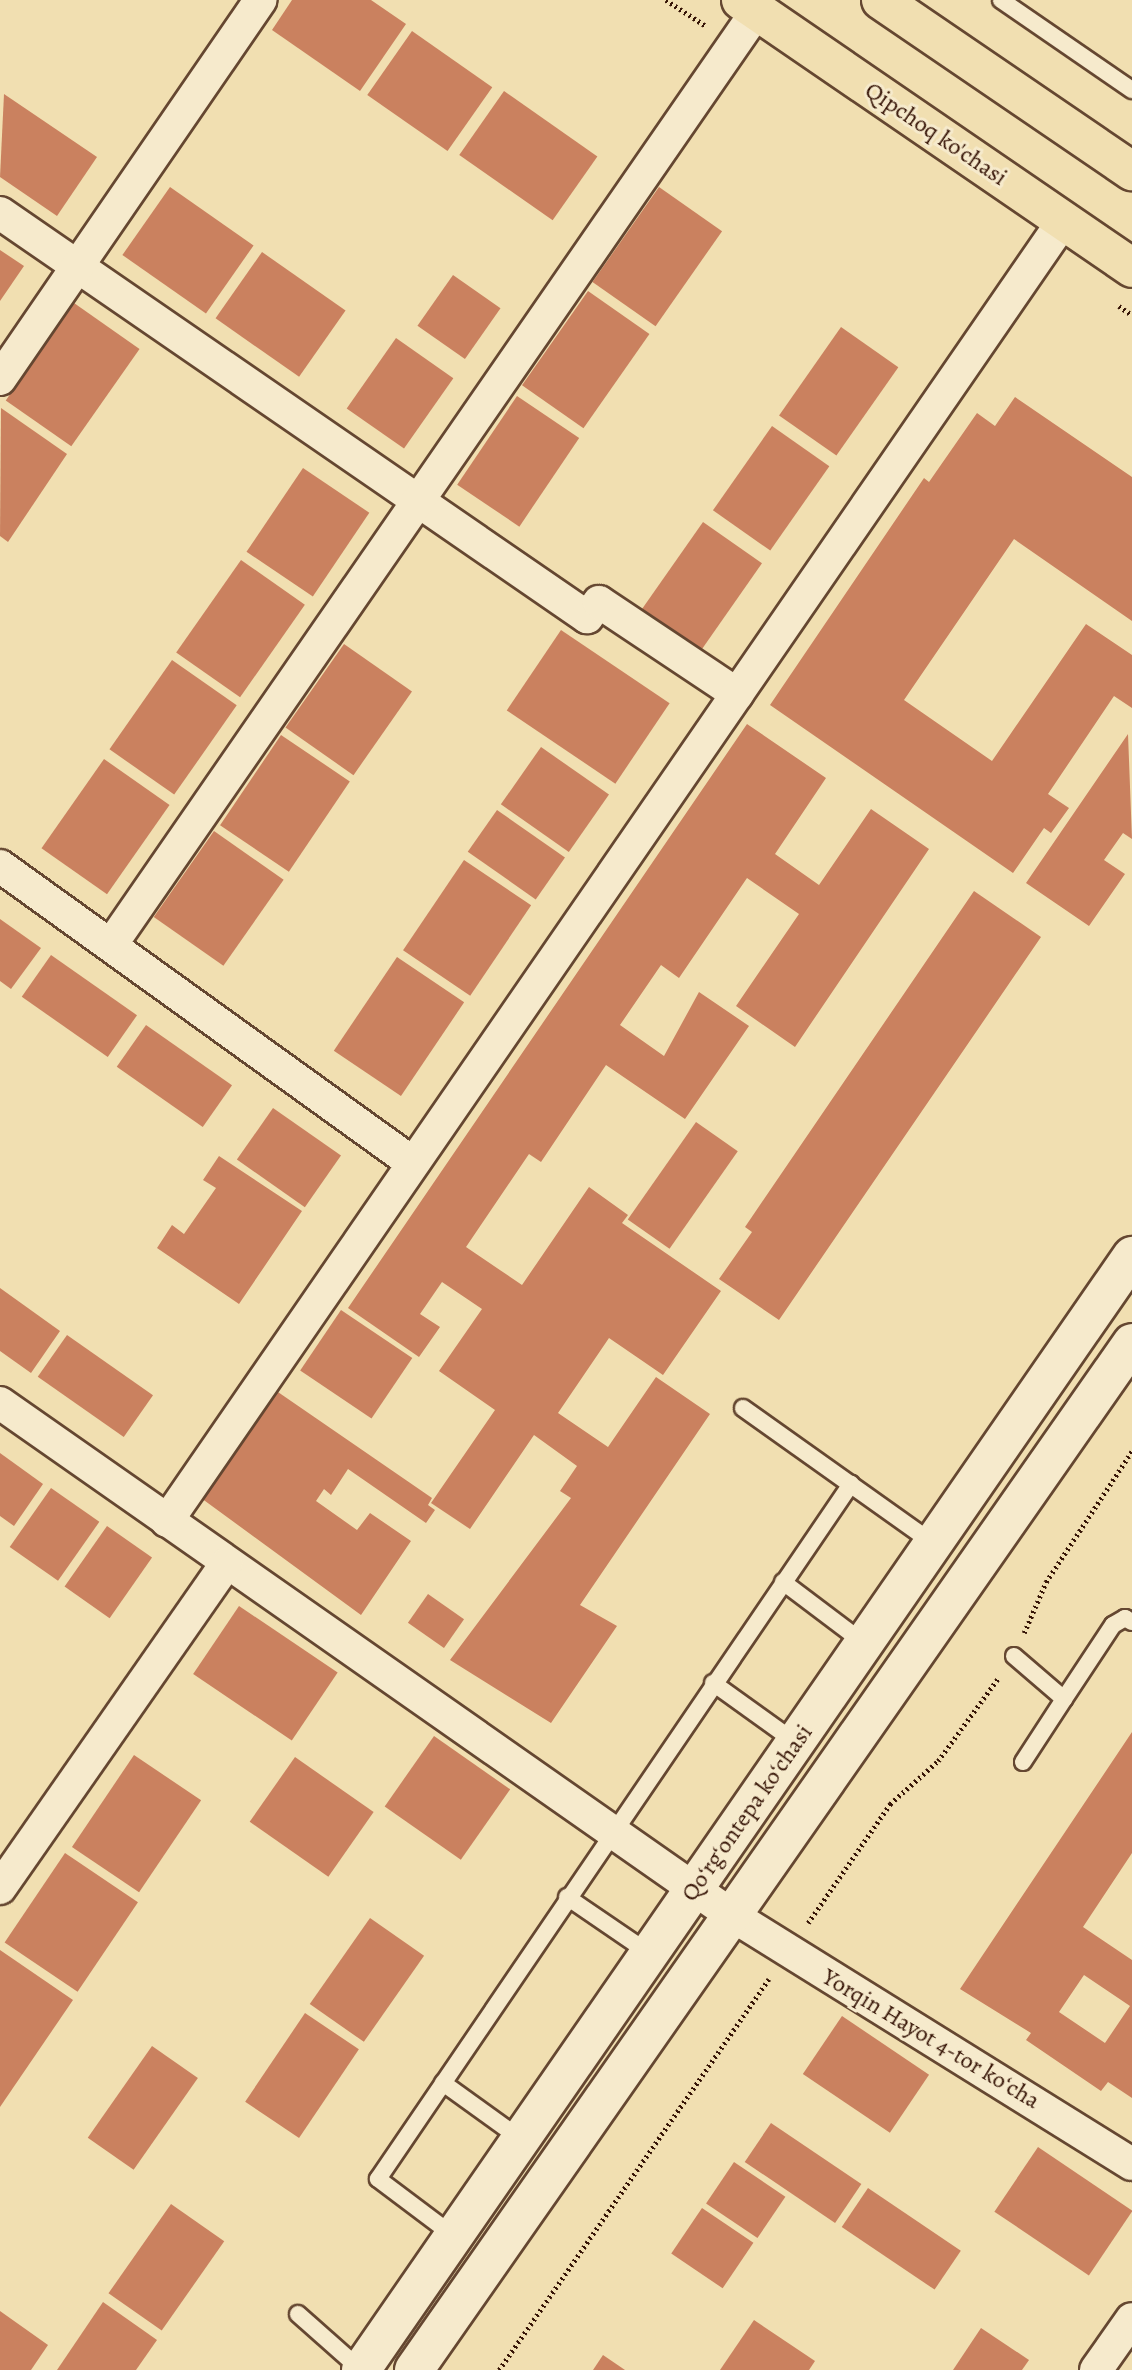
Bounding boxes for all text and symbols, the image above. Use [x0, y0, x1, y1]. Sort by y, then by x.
street label: Qipchoq ko'chasi [860, 76, 1012, 192]
street label: Qoʻrgʻontepa koʻchasi [675, 1719, 819, 1907]
street label: Yorqin Hayot 4-tor koʻcha [817, 1963, 1045, 2115]

